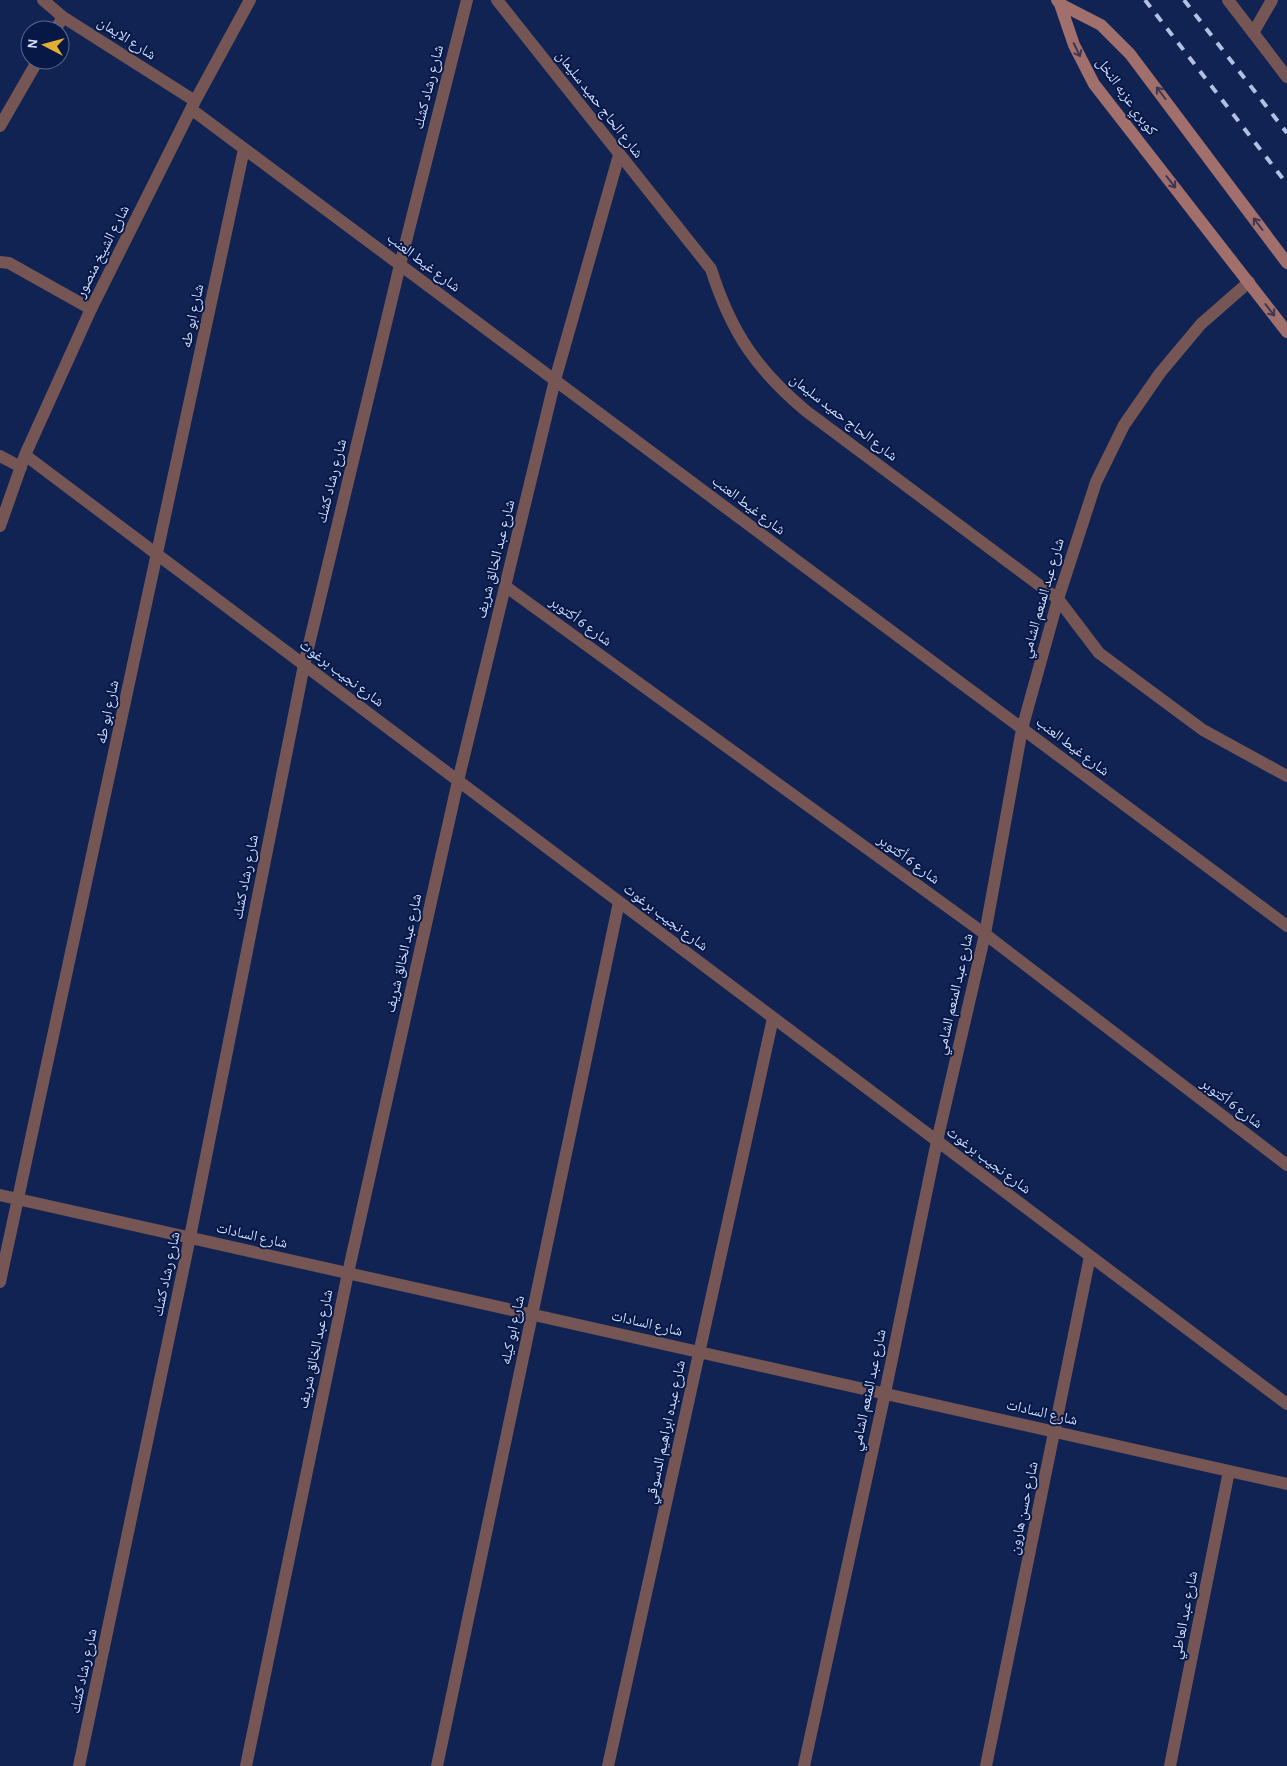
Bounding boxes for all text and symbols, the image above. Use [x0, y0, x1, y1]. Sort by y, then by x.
street label: شارع الايمان [94, 14, 159, 64]
north arrow [20, 20, 70, 70]
text: N [26, 38, 41, 49]
one-way arrow [1072, 42, 1082, 57]
street label: شارع رشاد كشك [411, 43, 448, 131]
street label: شارع الحاج حميد سليمان [551, 48, 646, 162]
street label: كوبري عزبه النخل [1090, 55, 1160, 140]
one-way arrow [1156, 86, 1166, 100]
one-way arrow [1165, 175, 1176, 188]
street label: شارع الشيخ منصور [72, 203, 134, 302]
one-way arrow [1253, 217, 1263, 231]
street label: شارع غيط العنب [383, 230, 463, 296]
street label: شارع ابو طه [178, 283, 209, 350]
one-way arrow [1265, 303, 1276, 316]
street label: شارع الحاج حميد سليمان [786, 371, 900, 466]
street label: شارع رشاد كشك [314, 437, 351, 525]
street label: شارع غيط العنب [708, 473, 788, 539]
street label: شارع عبد الخالق شريف [473, 498, 519, 620]
street label: شارع عبد المنعم الشامي [1018, 536, 1070, 661]
street label: شارع 6 أكتوبر [545, 592, 616, 651]
street label: شارع نجيب برغوث [295, 637, 387, 712]
street label: شارع ابو طه [93, 679, 124, 746]
street label: شارع غيط العنب [1032, 714, 1112, 780]
street label: شارع 6 أكتوبر [873, 830, 944, 889]
street label: شارع رشاد كشك [230, 833, 263, 921]
street label: شارع نجيب برغوث [619, 881, 711, 956]
street label: شارع عبد الخالق شريف [382, 892, 426, 1015]
street label: شارع عبد المنعم الشامي [933, 932, 979, 1057]
street label: شارع 6 أكتوبر [1196, 1073, 1267, 1133]
street label: شارع نجيب برغوث [942, 1124, 1034, 1199]
street label: شارع السادات [214, 1220, 289, 1253]
street label: شارع رشاد كشك [150, 1230, 185, 1318]
street label: شارع عبد الخالق شريف [296, 1288, 337, 1411]
street label: شارع ابو كيله [498, 1294, 529, 1366]
street label: شارع السادات [609, 1308, 684, 1341]
street label: شارع عبد المنعم الشامي [848, 1328, 892, 1453]
street label: شارع عبده ابراهيم الدسوقي [643, 1359, 692, 1506]
street label: شارع السادات [1004, 1397, 1079, 1430]
street label: شارع حسن هارون [1006, 1460, 1043, 1556]
street label: شارع عبد العاطي [1169, 1570, 1204, 1661]
street label: شارع رشاد كشك [67, 1627, 102, 1715]

